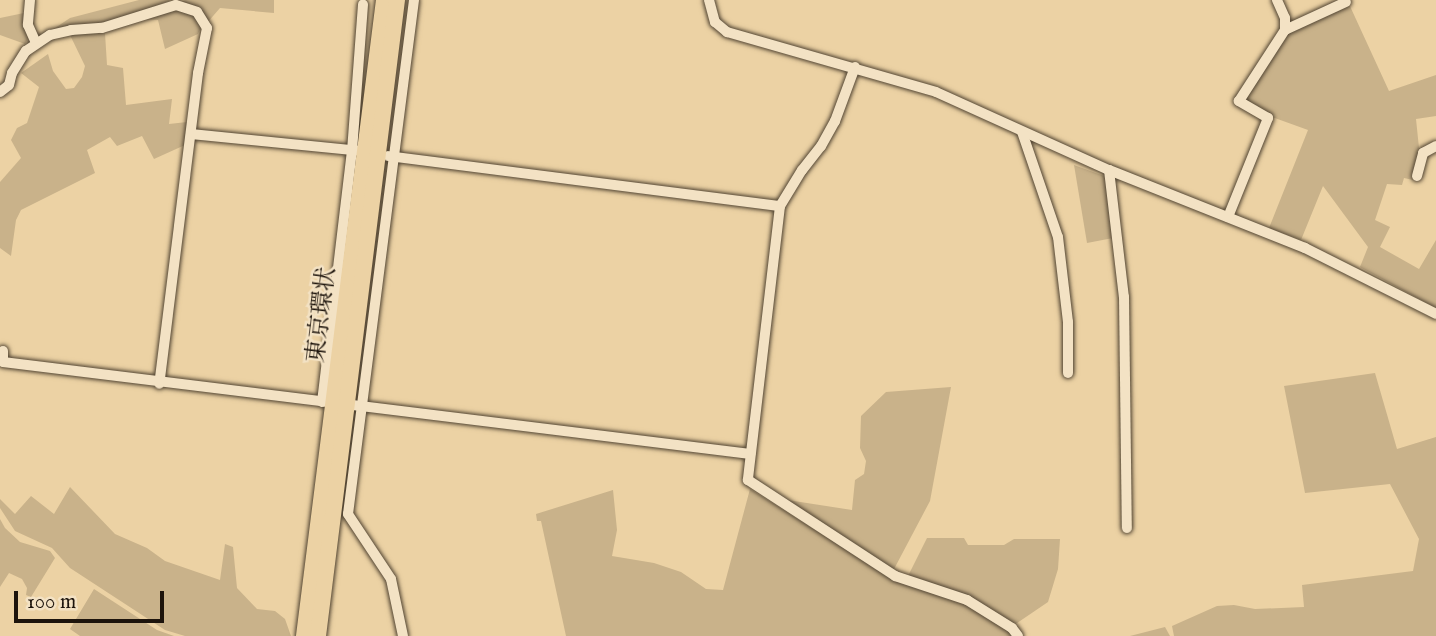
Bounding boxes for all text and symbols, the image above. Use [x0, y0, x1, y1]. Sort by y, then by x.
street label: 東京環状 [302, 266, 342, 364]
scale bar [18, 576, 168, 620]
text: 100 m [27, 589, 76, 616]

